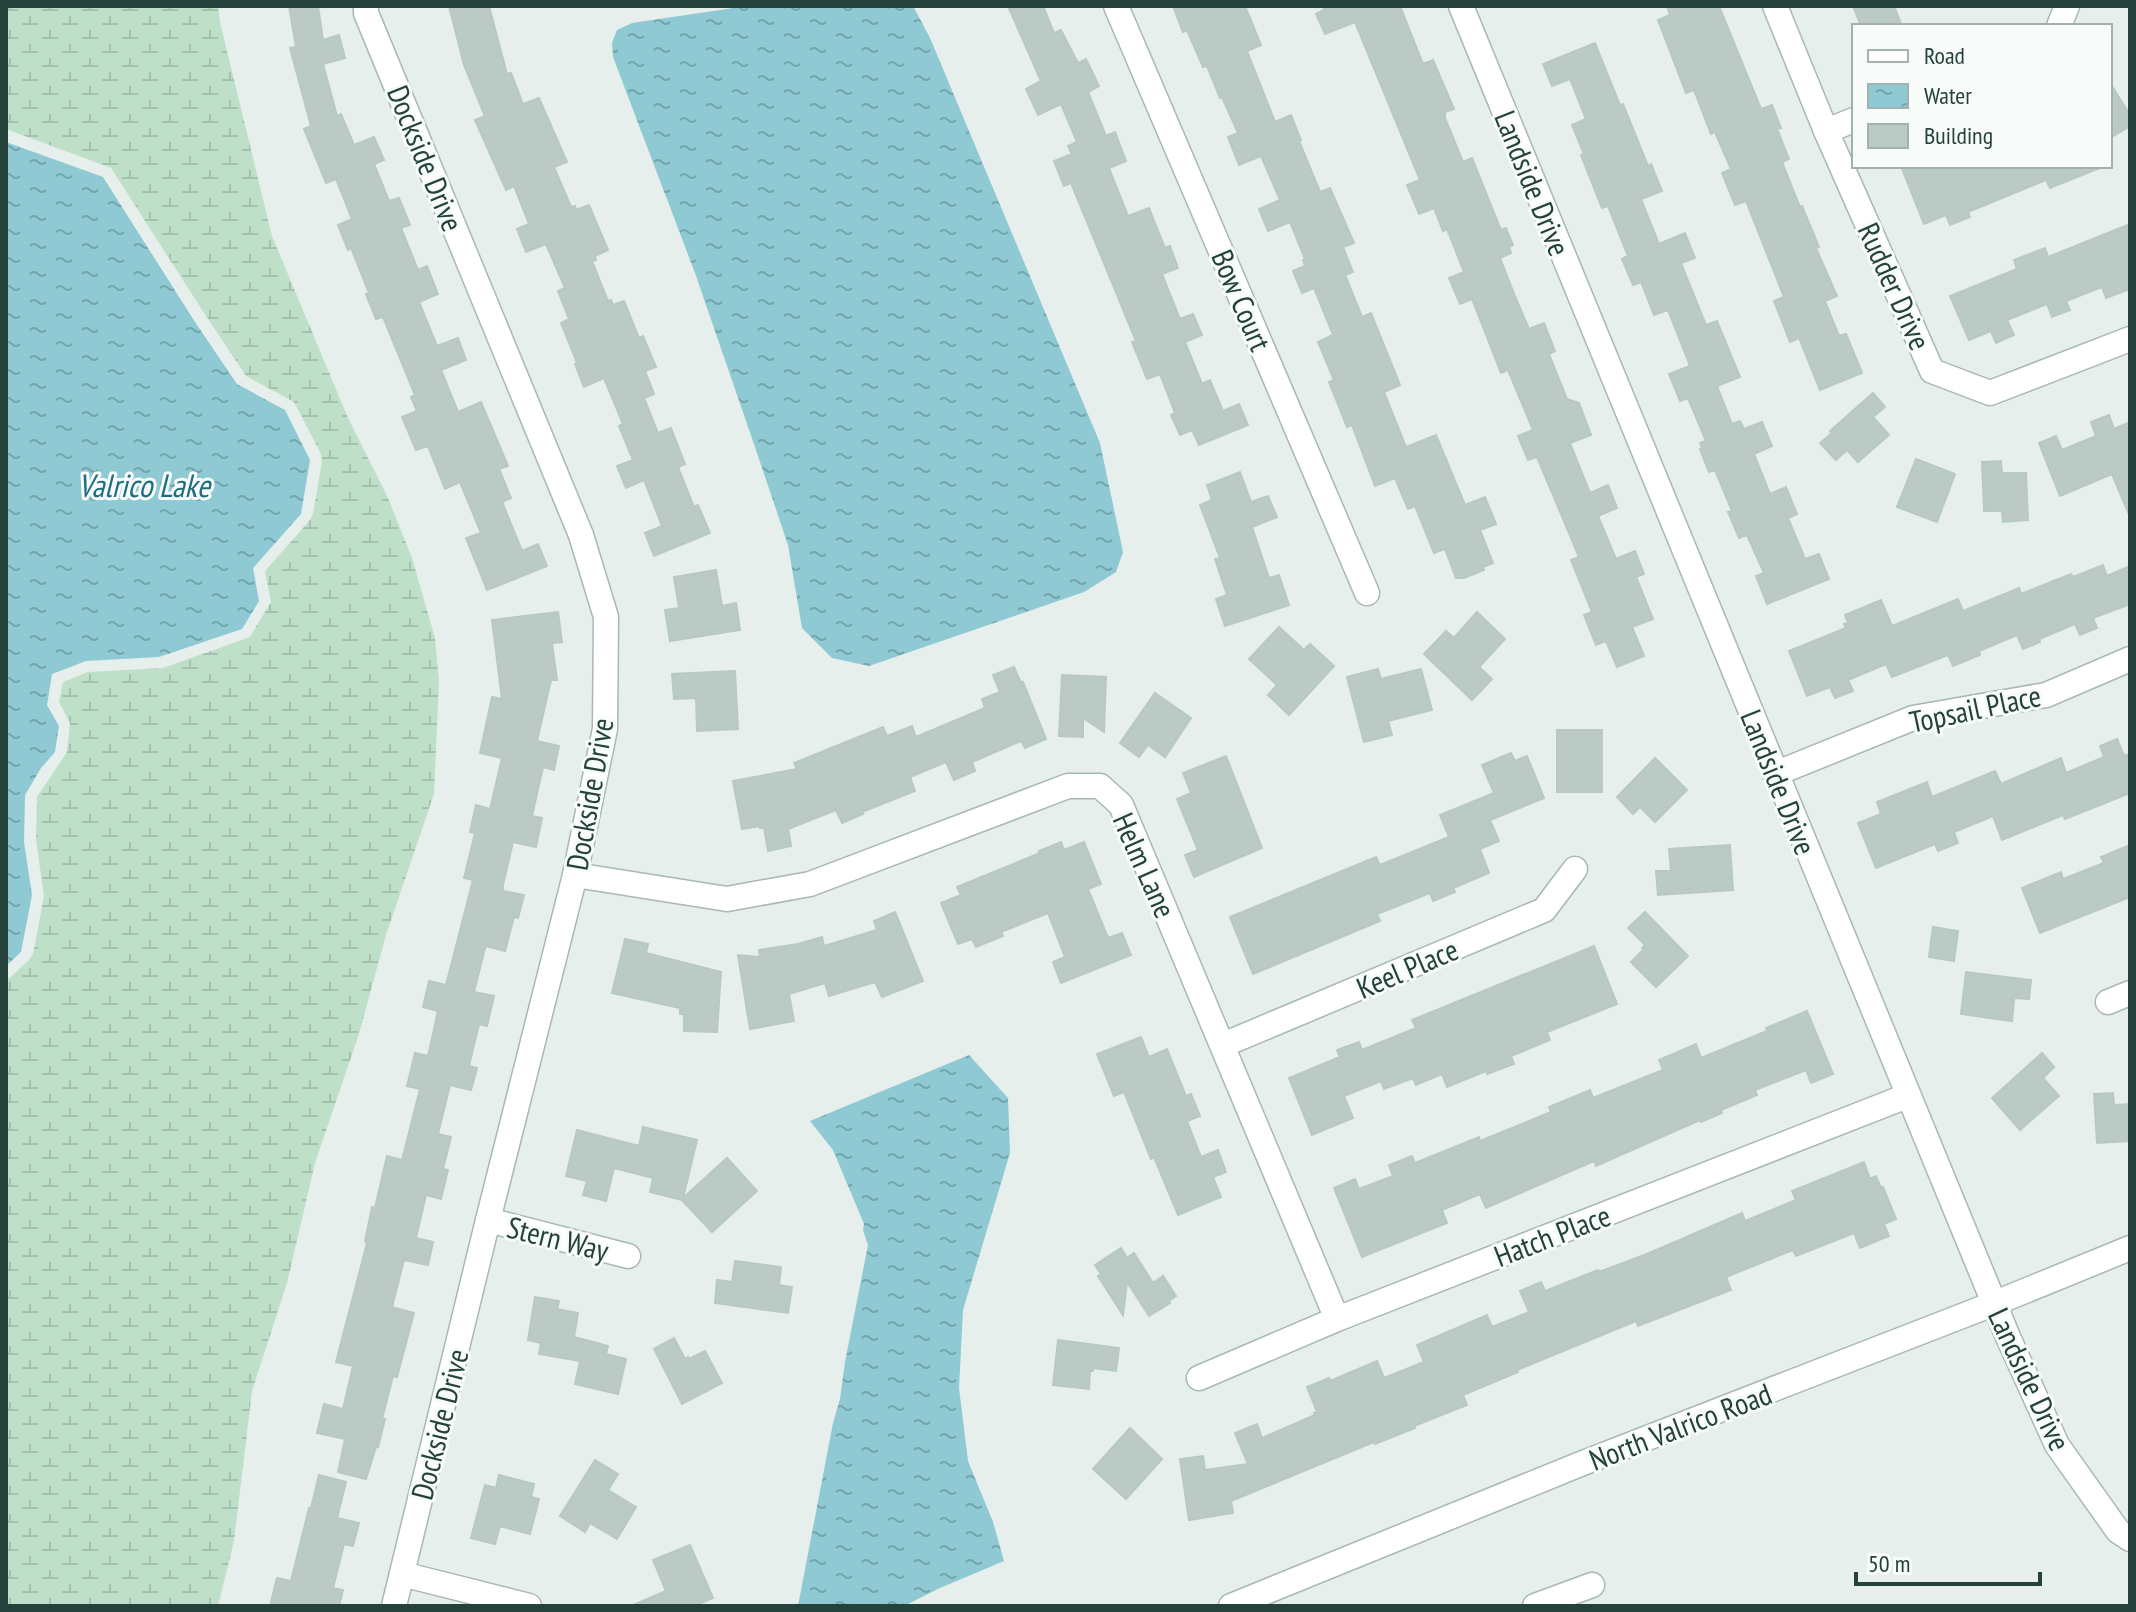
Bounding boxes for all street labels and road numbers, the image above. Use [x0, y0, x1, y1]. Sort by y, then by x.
street label: Dockside Drive [379, 79, 473, 237]
street label: Landside Drive [1486, 105, 1580, 261]
street label: Rudder Drive [1850, 216, 1940, 356]
street label: Bow Court [1203, 243, 1281, 357]
street label: Topsail Place [1906, 675, 2044, 741]
street label: Landside Drive [1732, 704, 1826, 860]
street label: Dockside Drive [556, 715, 622, 873]
street label: Helm Lane [1105, 806, 1185, 924]
street label: Keel Place [1350, 929, 1464, 1007]
street label: Hatch Place [1488, 1195, 1616, 1275]
street label: Stern Way [503, 1207, 613, 1270]
street label: Landside Drive [1980, 1301, 2080, 1457]
street label: Dockside Drive [401, 1345, 477, 1503]
street label: North Valrico Road [1583, 1373, 1777, 1479]

